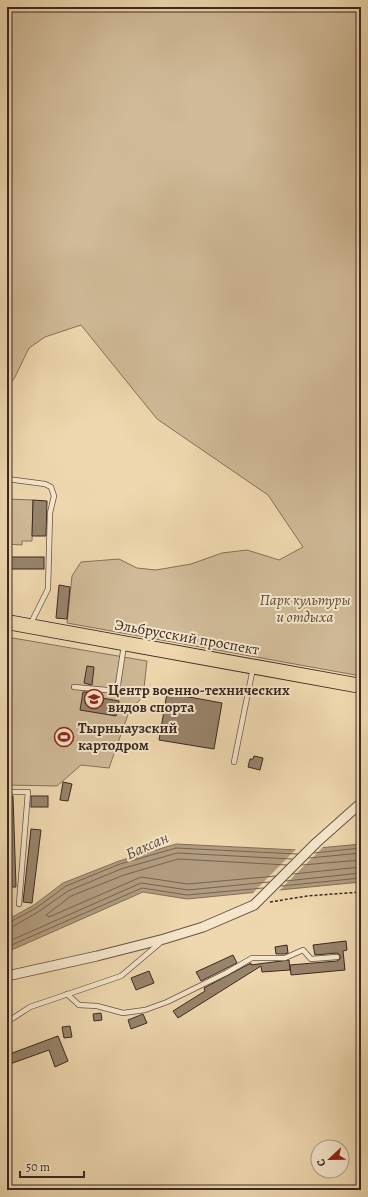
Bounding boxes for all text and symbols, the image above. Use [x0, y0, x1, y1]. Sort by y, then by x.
park label: Парк культуры и отдыха [259, 590, 351, 627]
street label: Эльбрусский проспект [113, 614, 261, 660]
place label: Центр военно-технических видов спорта [108, 680, 290, 717]
school or university icon: Центр военно-технических видов спорта [83, 688, 105, 710]
place label: Тырныаузский картодром [78, 718, 177, 755]
sports icon: Тырныаузский картодром [53, 726, 75, 748]
water label: Баксан [122, 827, 172, 865]
north arrow [310, 1139, 350, 1179]
scale bar [20, 1153, 84, 1179]
text: С [313, 1156, 329, 1169]
text: 50 m [26, 1159, 50, 1175]

